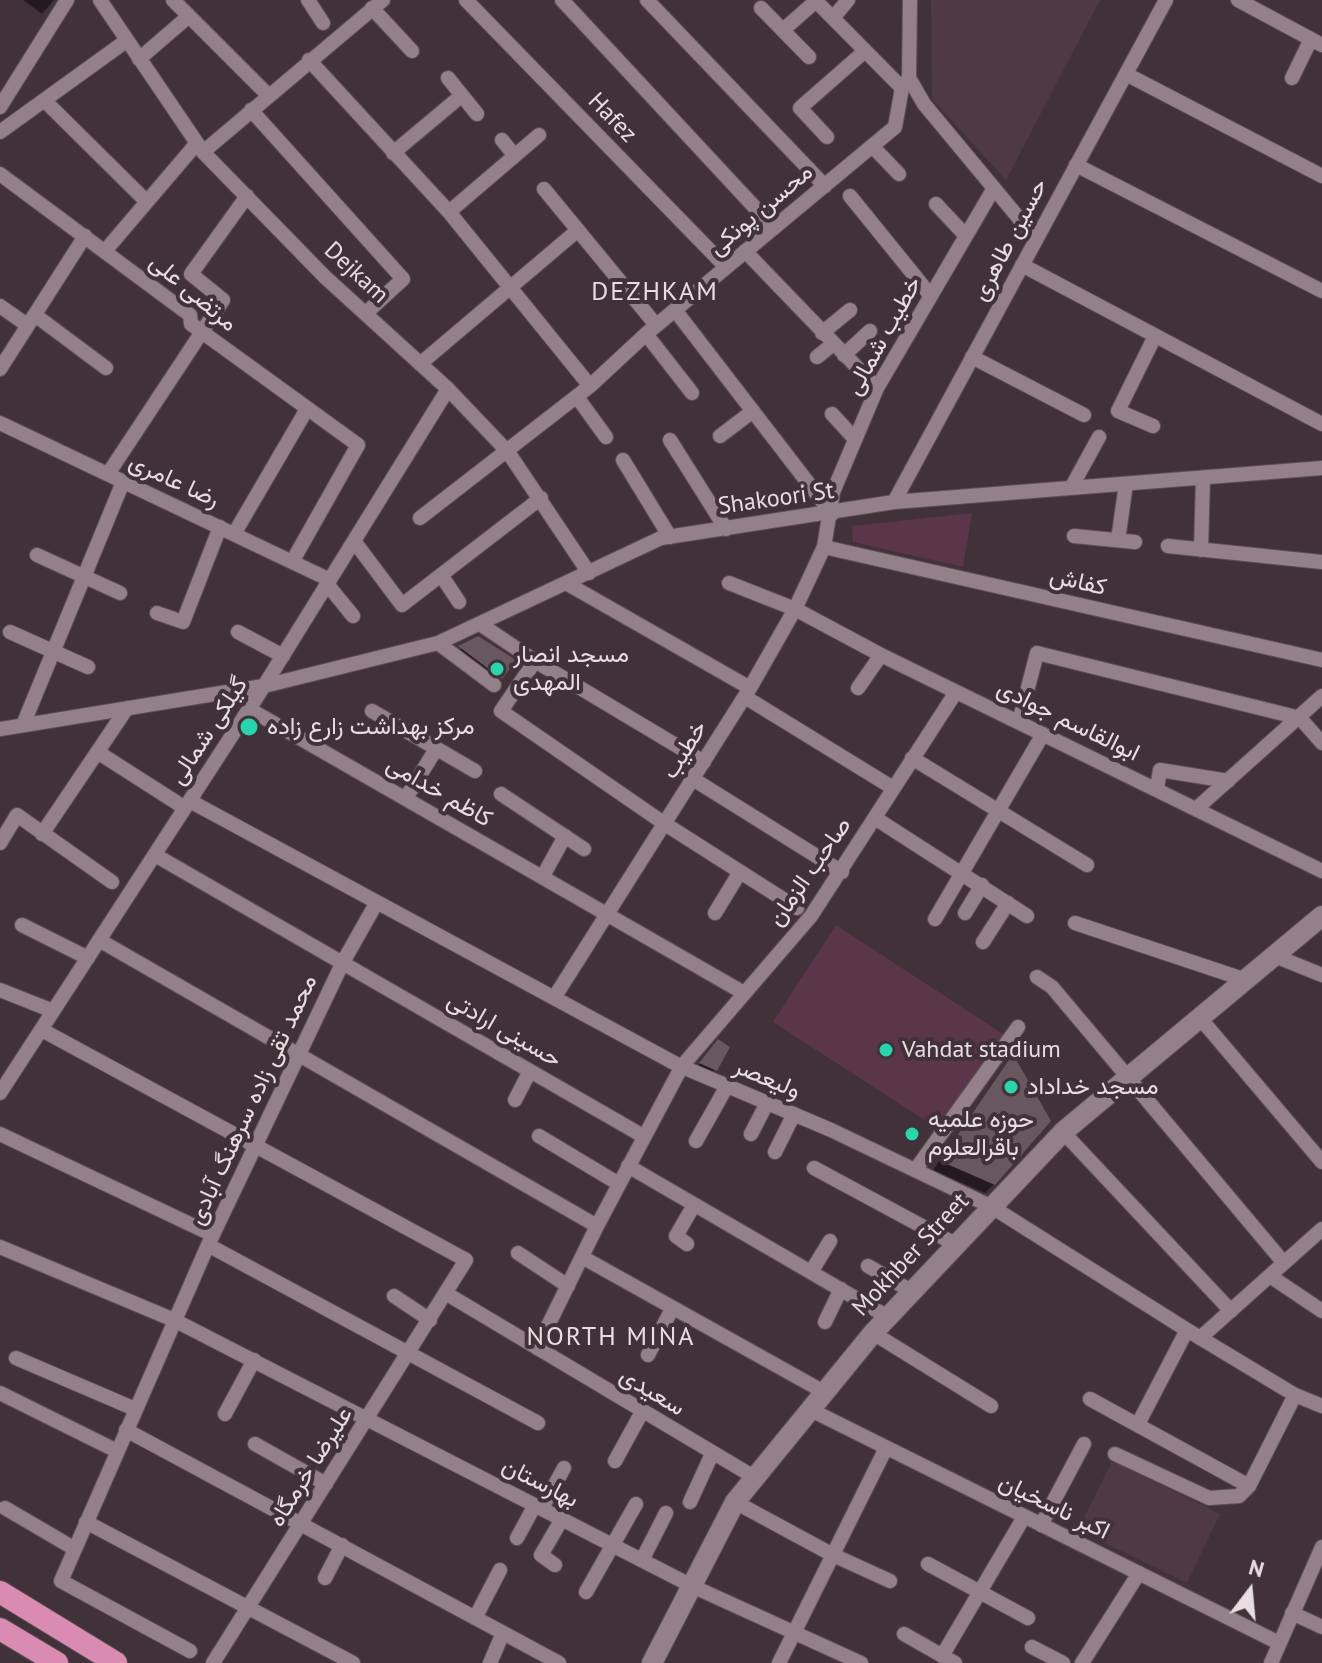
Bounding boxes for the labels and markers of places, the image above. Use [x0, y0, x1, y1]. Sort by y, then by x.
place label: مسجد انصار المهدی [513, 641, 629, 697]
marker: مسجد انصار المهدی [488, 660, 506, 678]
place label: مرکز بهداشت زارع زاده [267, 713, 475, 741]
marker: مرکز بهداشت زارع زاده [238, 716, 260, 738]
place label: Vahdat stadium [902, 1036, 1061, 1064]
marker: Vahdat stadium [877, 1041, 895, 1059]
place label: مسجد خداداد [1027, 1073, 1159, 1101]
marker: مسجد خداداد [1002, 1078, 1020, 1096]
place label: حوزه علمیه باقرالعلوم [928, 1106, 1034, 1162]
marker: حوزه علمیه باقرالعلوم [903, 1125, 921, 1143]

